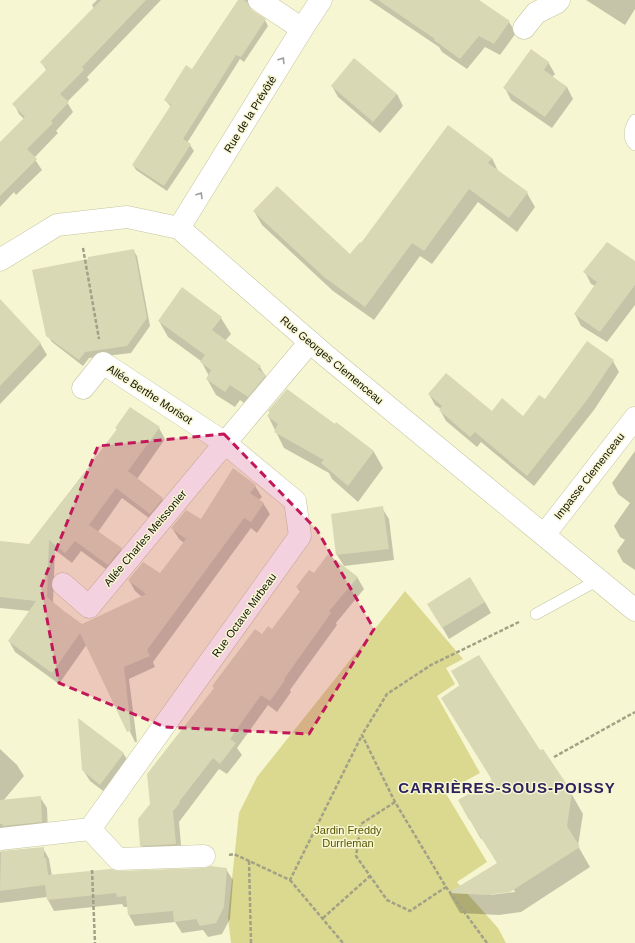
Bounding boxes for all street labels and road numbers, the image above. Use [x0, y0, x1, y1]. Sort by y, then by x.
street label: Rue de la Prévôté [222, 73, 278, 155]
street label: Rue Georges Clemenceau [278, 314, 386, 406]
street label: Allée Berthe Morisot [105, 362, 195, 426]
street label: Impasse Clemenceau [552, 430, 626, 522]
street label: Allée Charles Meissonier [101, 487, 189, 588]
street label: Rue Octave Mirbeau [209, 571, 279, 659]

